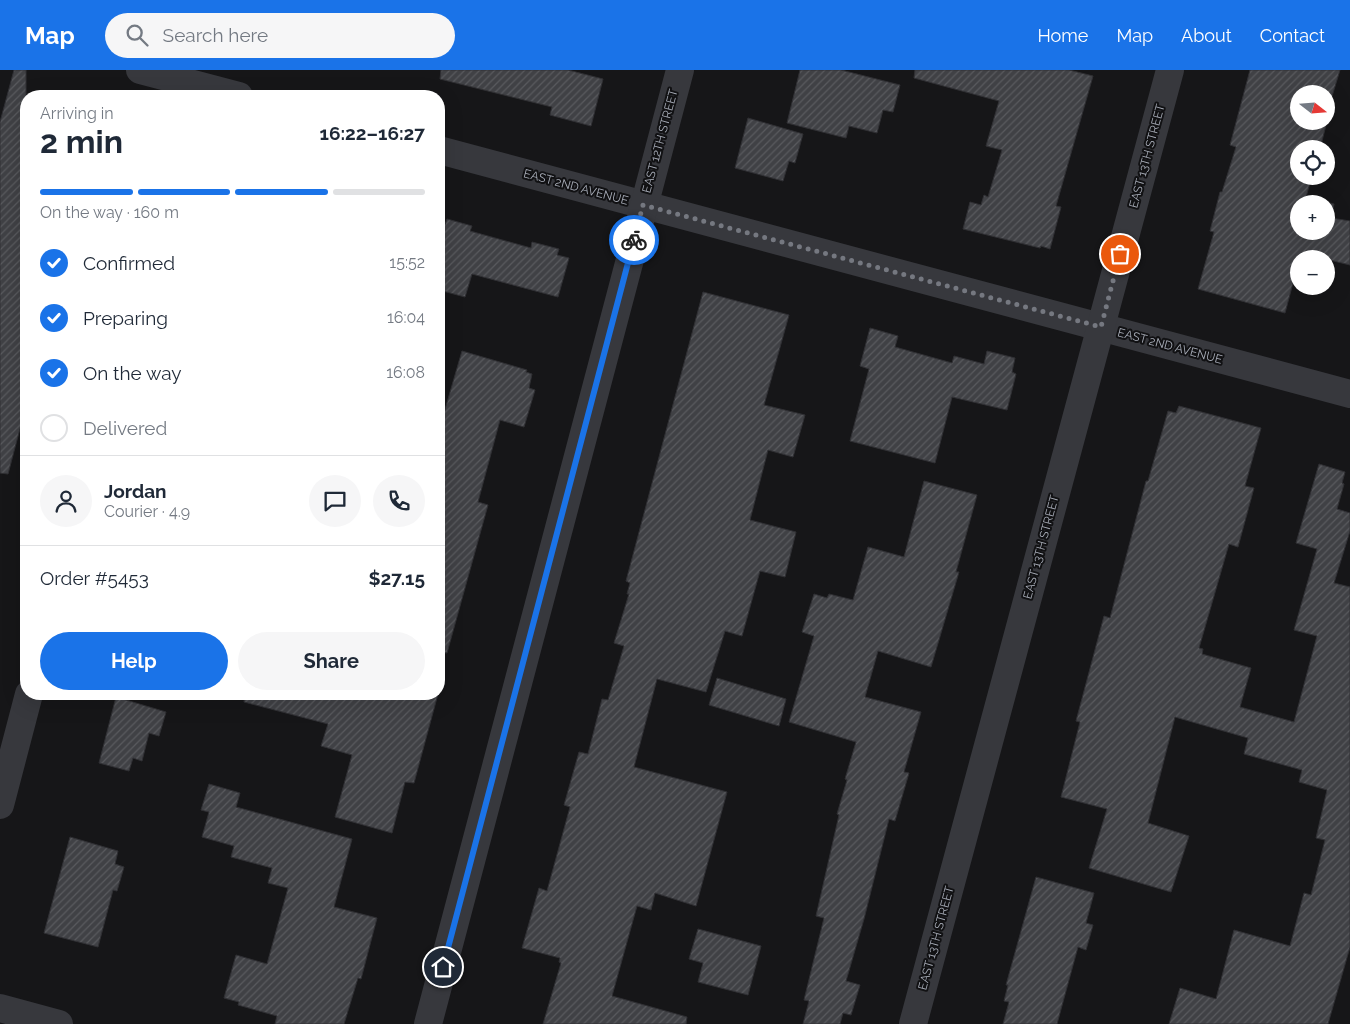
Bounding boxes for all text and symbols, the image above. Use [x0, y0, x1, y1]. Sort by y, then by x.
search box [105, 13, 455, 58]
text: Map [25, 21, 75, 50]
icon: search [123, 21, 151, 49]
text: Search here [163, 24, 268, 46]
text: Home [1037, 25, 1088, 46]
text: Map [1116, 25, 1153, 46]
text: About [1181, 25, 1232, 46]
text: Contact [1260, 25, 1325, 46]
north arrow [1290, 85, 1335, 130]
map controls [1290, 85, 1335, 295]
street label: EAST 12TH STREET [639, 87, 681, 194]
street label: EAST 13TH STREET [1126, 102, 1168, 209]
text: Arriving in [40, 104, 114, 123]
text: 16:22–16:27 [320, 122, 425, 144]
text: 2 min [40, 123, 123, 160]
button: locate [1290, 140, 1335, 185]
street label: EAST 2ND AVENUE [522, 166, 630, 208]
button: + [1290, 195, 1335, 240]
text: On the way · 160 m [40, 203, 179, 222]
courier [609, 215, 659, 265]
icon: bike [620, 226, 648, 254]
pin [1099, 233, 1141, 275]
icon: bag [1106, 240, 1134, 268]
icon: check [40, 249, 68, 277]
button: − [1290, 250, 1335, 295]
text: Confirmed [83, 252, 175, 274]
text: 15:52 [389, 253, 425, 272]
icon: check [40, 304, 68, 332]
text: Preparing [83, 307, 168, 329]
text: 16:04 [387, 308, 425, 327]
street label: EAST 2ND AVENUE [1116, 325, 1224, 367]
icon: check [40, 359, 68, 387]
text: On the way [83, 362, 182, 384]
text: 16:08 [386, 363, 425, 382]
text: Delivered [83, 417, 167, 439]
button: person [40, 475, 92, 527]
button: chat [309, 475, 361, 527]
button: phone [373, 475, 425, 527]
text: Jordan [104, 480, 167, 502]
street label: EAST 13TH STREET [1020, 493, 1062, 600]
text: Courier · 4.9 [104, 502, 190, 521]
text: Order #5453 [40, 567, 149, 589]
text: $27.15 [368, 567, 425, 589]
button: Help [40, 632, 228, 690]
button: Share [238, 632, 425, 690]
street label: EAST 13TH STREET [915, 884, 957, 991]
pin [422, 946, 464, 988]
icon: home [429, 953, 457, 981]

